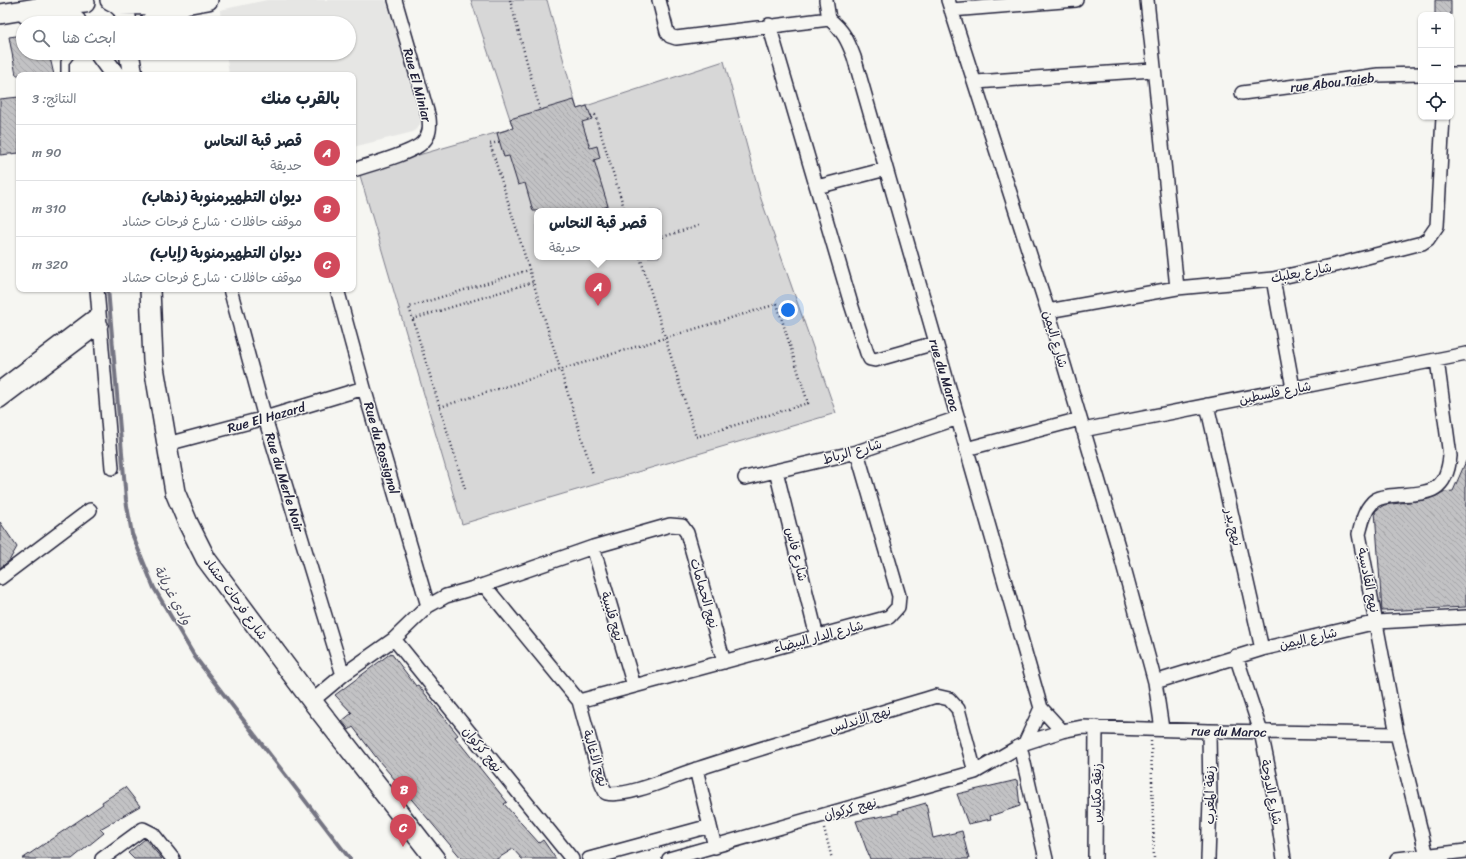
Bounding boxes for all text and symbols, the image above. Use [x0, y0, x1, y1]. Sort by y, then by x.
map controls [1418, 12, 1454, 120]
button: + [1418, 12, 1454, 48]
search box [16, 16, 356, 60]
text: ابحث هنا [62, 25, 116, 51]
icon: search [30, 27, 52, 49]
street label: Rue El Miniar [397, 46, 439, 125]
button: − [1418, 48, 1454, 84]
street label: rue Abou Taieb [1289, 66, 1375, 99]
text: بالقرب منك [261, 83, 340, 113]
button: locate [1418, 84, 1454, 120]
text: النتائج: 3 [32, 87, 76, 110]
text: قصر قبة النحاس [204, 128, 302, 154]
text: 90 m [32, 141, 62, 164]
text: A [323, 141, 331, 164]
text: حديقة [270, 154, 302, 177]
text: ديوان التطهيرمنوبة (ذهاب) [142, 184, 302, 210]
text: 310 m [32, 197, 66, 220]
text: B [323, 197, 331, 220]
popup [534, 208, 662, 260]
text: موقف حافلات · شارع فرحات حشاد [122, 210, 302, 233]
text: قصر قبة النحاس [549, 210, 647, 236]
text: حديقة [549, 236, 581, 259]
text: ديوان التطهيرمنوبة (إياب) [150, 240, 302, 266]
text: 320 m [32, 253, 68, 276]
text: C [323, 253, 331, 276]
street label: شارع بعلبك [1269, 255, 1334, 290]
text: موقف حافلات · شارع فرحات حشاد [122, 266, 302, 289]
pin: A [585, 273, 611, 306]
your location [778, 300, 798, 320]
street label: شارع اليمن [1036, 308, 1075, 371]
street label: rue du Maroc [923, 336, 967, 415]
street label: شارع فلسطين [1237, 374, 1313, 411]
street label: Rue El Hazard [225, 395, 309, 440]
street label: Rue du Rossignol [357, 399, 406, 497]
street label: Rue du Merle Noir [258, 430, 311, 535]
street label: شارع الرباط [820, 432, 885, 471]
street label: نهج بدر [1218, 505, 1249, 548]
street label: شارع فاس [779, 525, 814, 584]
street label: نهج القادسية [1351, 546, 1386, 615]
street label: شارع فرحات حشاد [197, 552, 274, 645]
street label: نهج الحمامات [684, 555, 726, 631]
water label: وادي غريانة [146, 561, 199, 630]
street label: نهج قليبية [594, 588, 631, 644]
street label: شارع الدار البيضاء [770, 613, 866, 660]
street label: شارع اليمن [1277, 621, 1339, 656]
street label: نهج الأندلس [826, 699, 894, 740]
street label: rue du Maroc [1191, 719, 1267, 744]
street label: نهج كركوان [457, 721, 509, 778]
street label: نهج الاغالبة [576, 727, 615, 790]
street label: شارع الدوحة [1254, 757, 1289, 827]
street label: زنقة مكناس [1085, 763, 1108, 823]
street label: زنقة المغرب [1198, 766, 1221, 824]
pin: B [391, 776, 417, 809]
street label: نهج كركوان [821, 790, 879, 827]
pin: C [390, 814, 416, 847]

